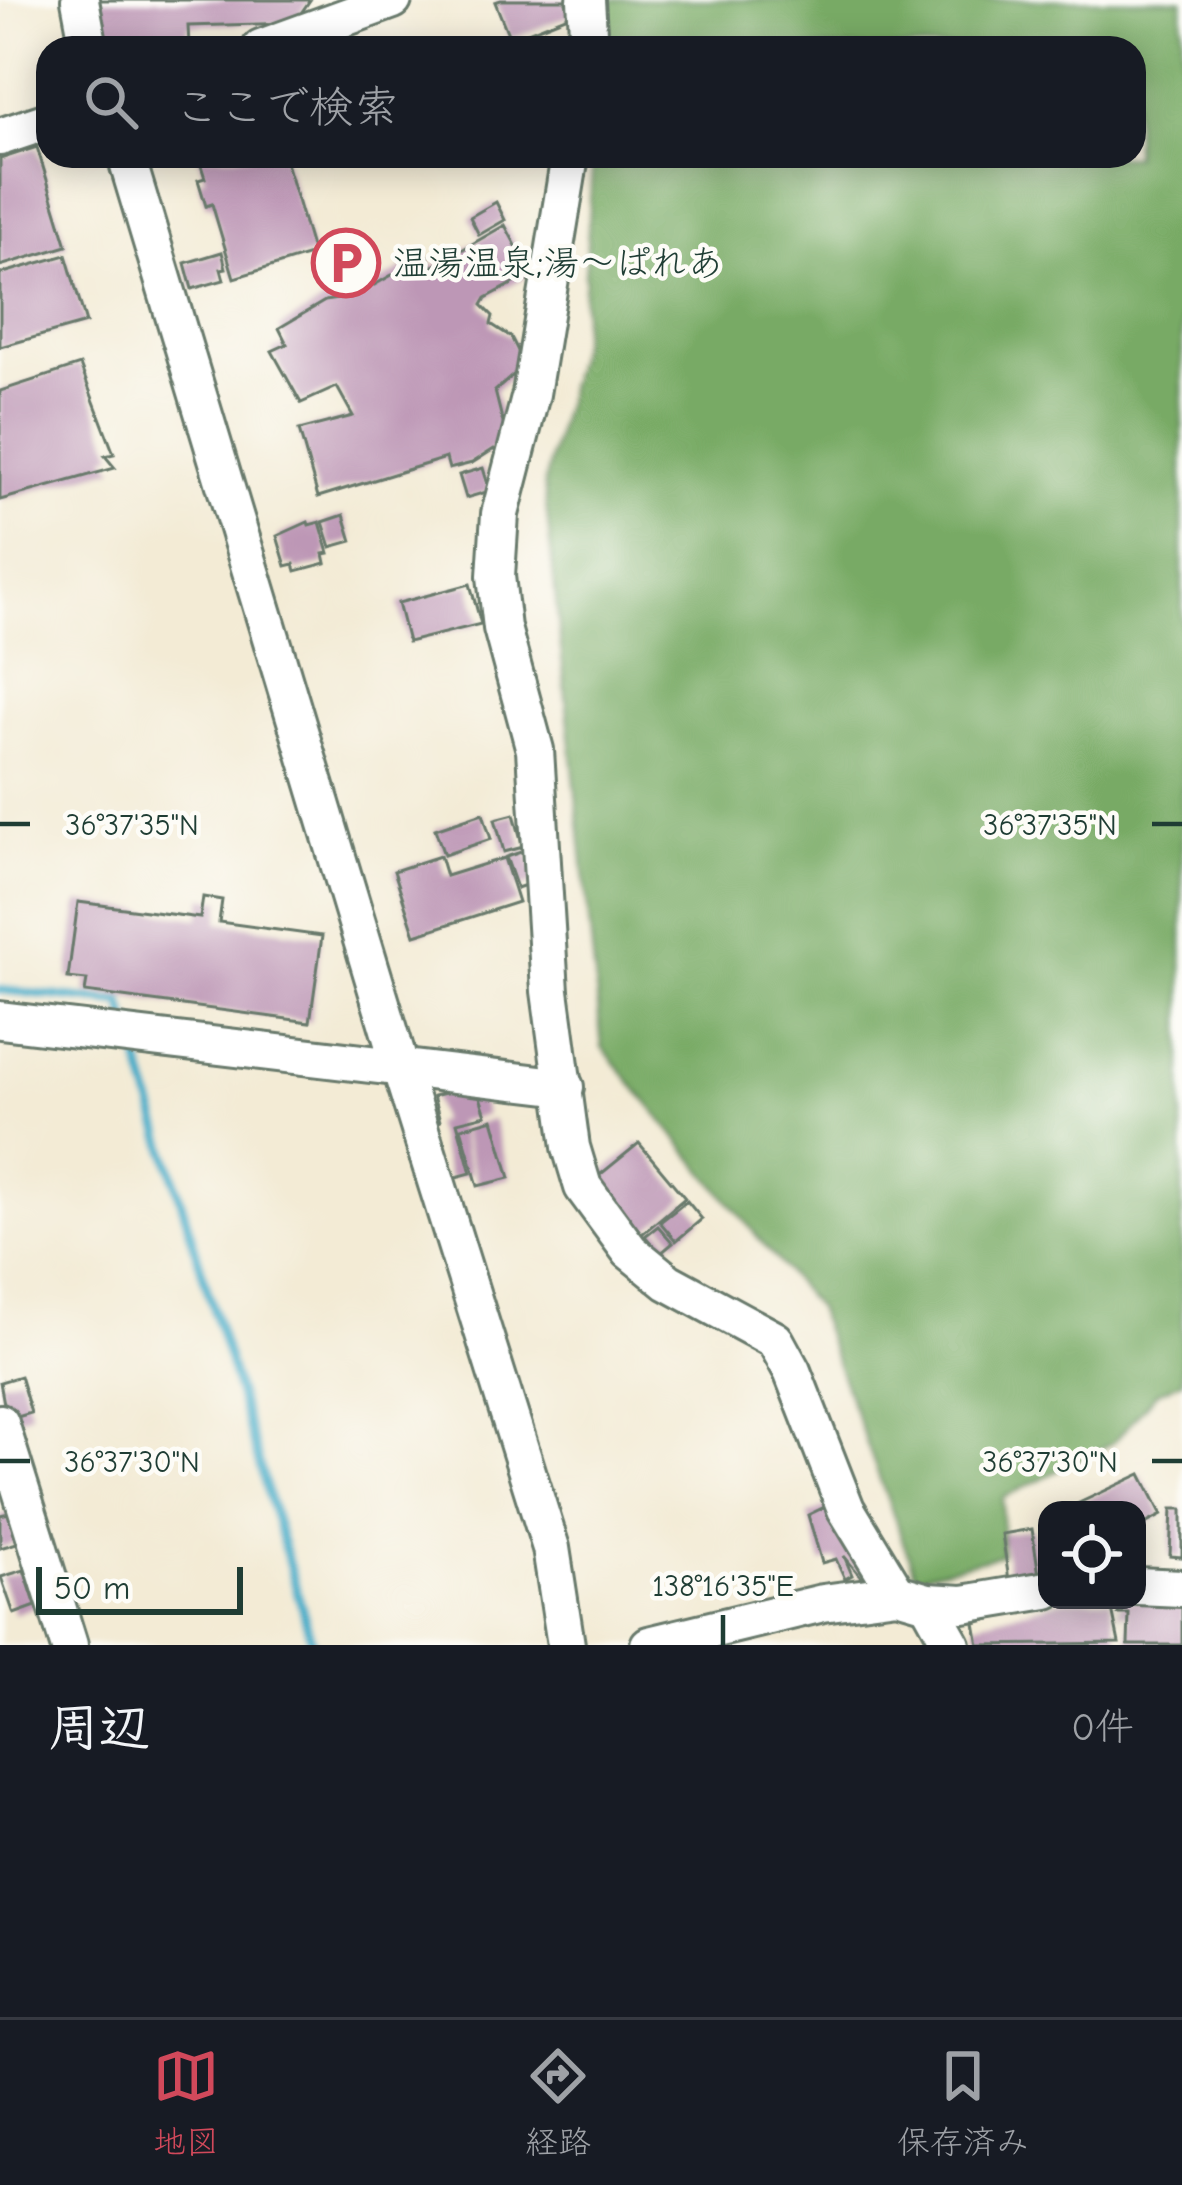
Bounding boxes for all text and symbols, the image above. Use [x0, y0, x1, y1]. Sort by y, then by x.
search box [36, 36, 1146, 168]
icon: search [78, 69, 144, 135]
text: ここで検索 [174, 81, 399, 133]
parking icon: 温湯温泉;湯〜ぱれあ [311, 228, 381, 298]
place label: 温湯温泉;湯〜ぱれあ [392, 243, 723, 284]
text: 36°37'35"N [65, 808, 199, 843]
text: 36°37'35"N [983, 808, 1117, 843]
text: 36°37'30"N [64, 1445, 200, 1480]
text: 36°37'30"N [982, 1445, 1118, 1480]
map controls [1038, 1501, 1146, 1609]
button: locate [1038, 1501, 1146, 1609]
scale bar [36, 1561, 243, 1614]
text: 50 m [54, 1569, 130, 1607]
text: 138°16'35"E [652, 1569, 794, 1604]
text: 周辺 [48, 1699, 150, 1758]
text: 0件 [1071, 1705, 1134, 1750]
tab: 地図 [153, 2043, 219, 2163]
tab: 経路 [525, 2043, 591, 2163]
tab: 保存済み [897, 2043, 1029, 2163]

